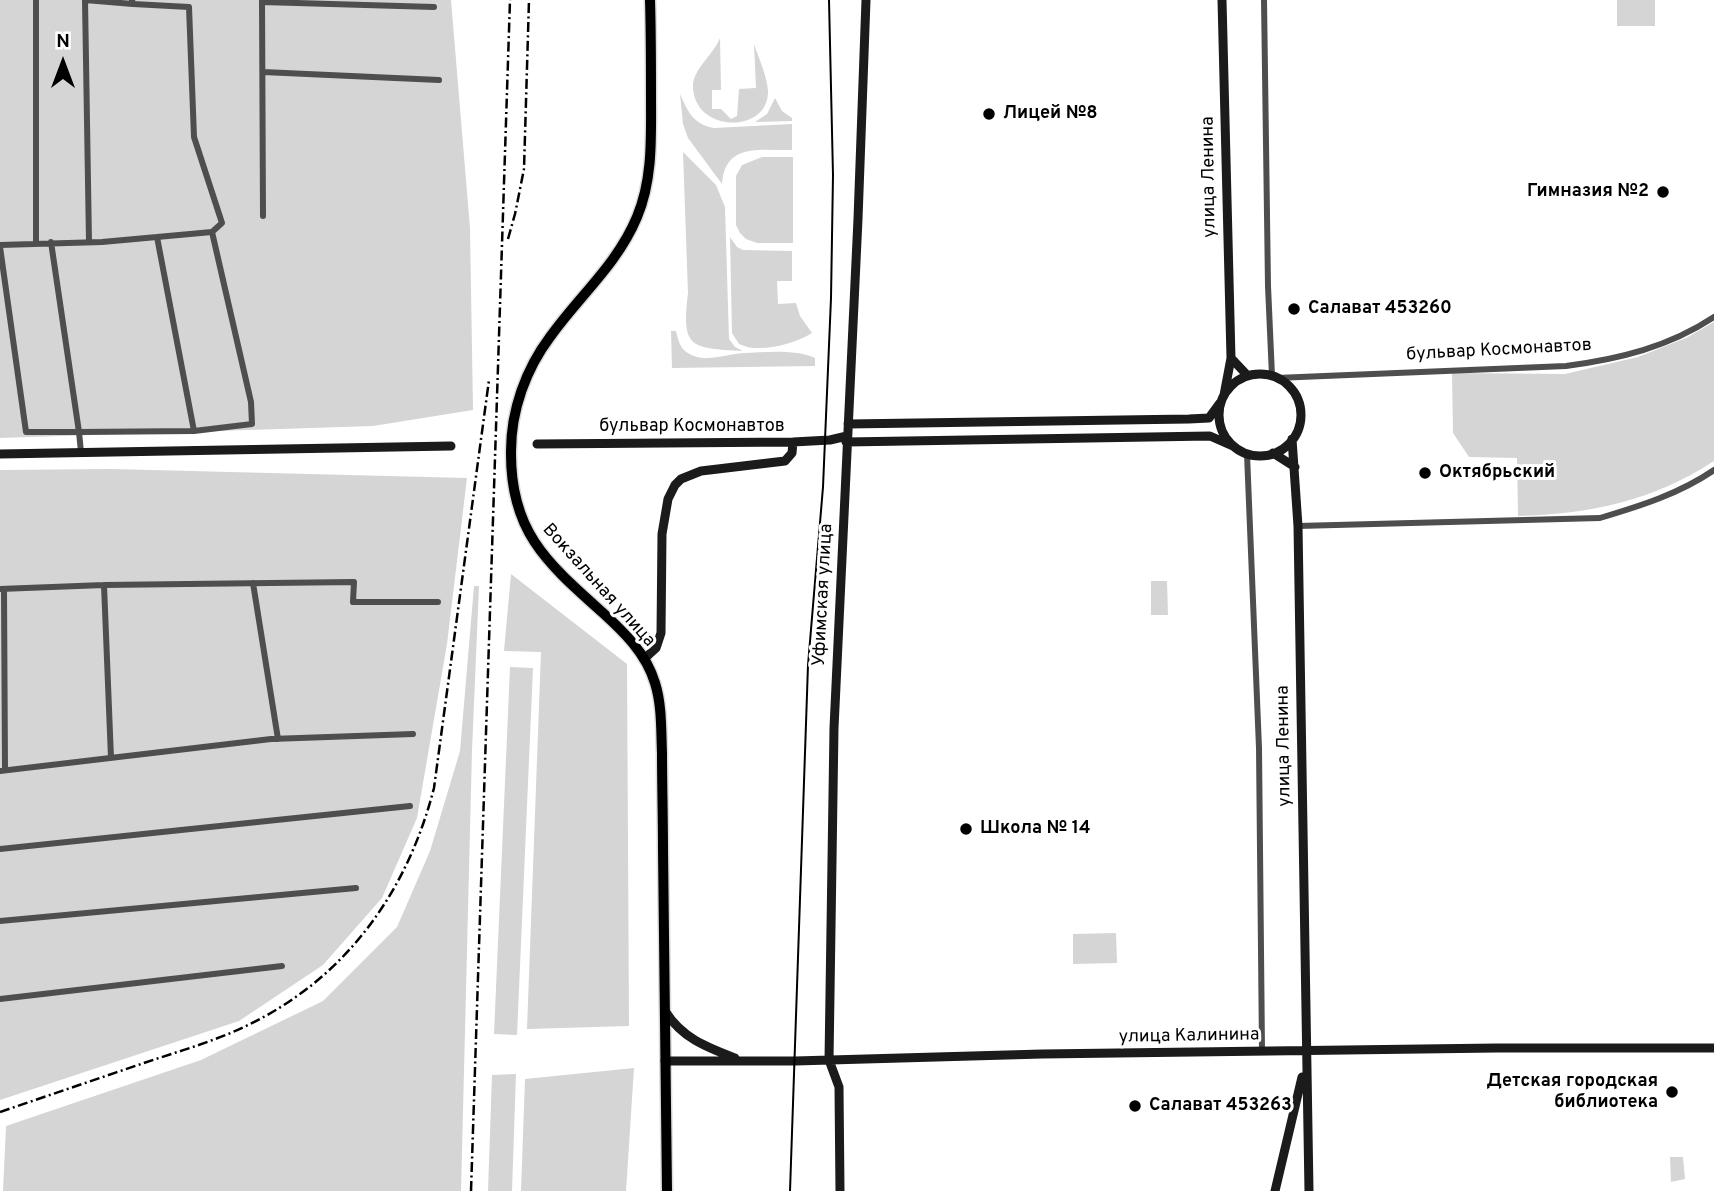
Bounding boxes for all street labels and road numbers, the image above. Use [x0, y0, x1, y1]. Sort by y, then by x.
street label: улица Ленина [1198, 116, 1222, 238]
street label: бульвар Космонавтов [1406, 335, 1592, 367]
street label: бульвар Космонавтов [599, 416, 785, 438]
street label: Вокзальная улица [537, 520, 659, 652]
street label: Уфимская улица [809, 523, 839, 667]
street label: улица Ленина [1273, 685, 1297, 807]
street label: улица Калинина [1118, 1025, 1260, 1049]

